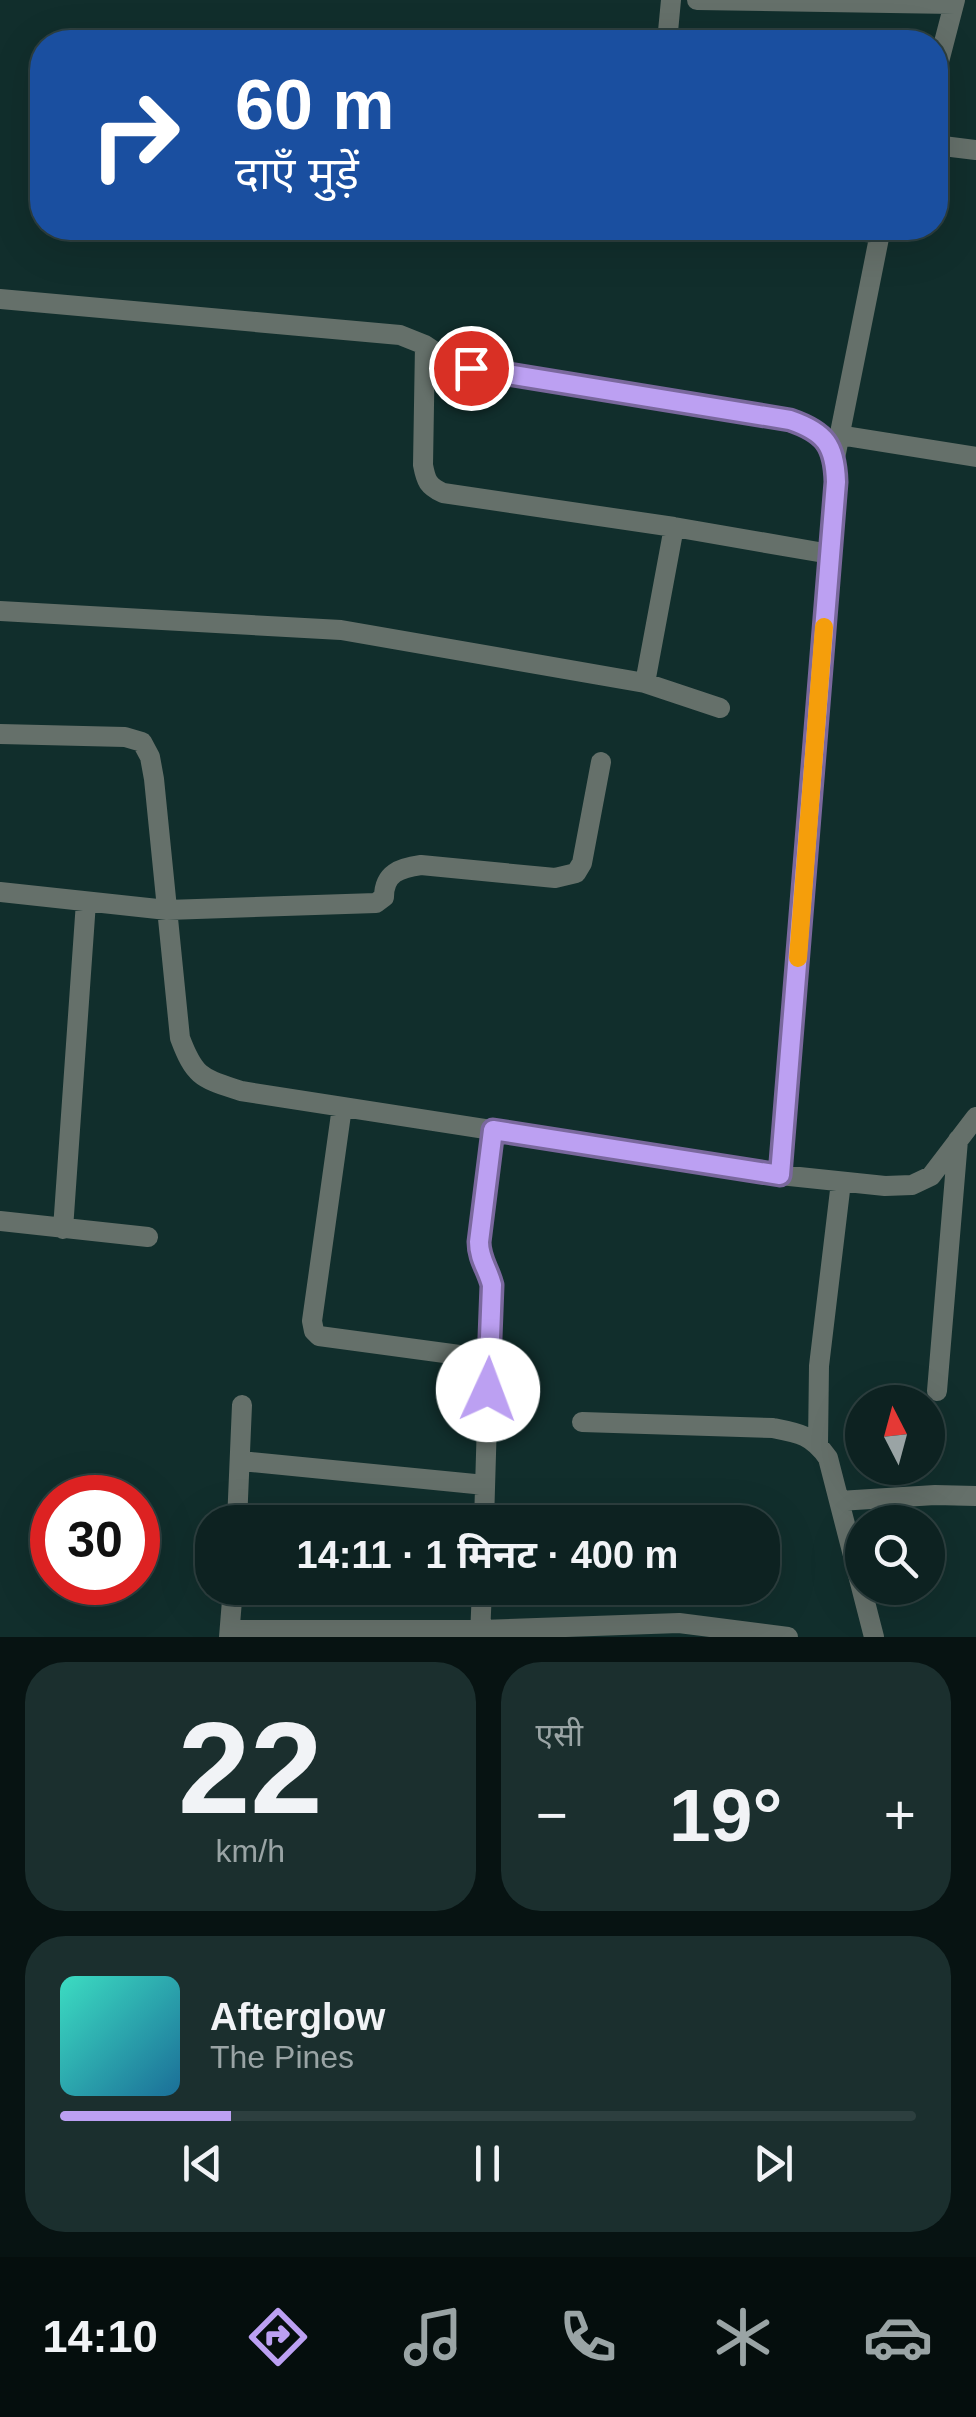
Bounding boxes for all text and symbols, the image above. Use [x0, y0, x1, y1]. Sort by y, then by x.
text: 60 m [235, 66, 395, 144]
icon: right [70, 70, 200, 200]
text: दाएँ मुड़ें [235, 148, 359, 199]
pin [429, 326, 514, 411]
icon: arrive [444, 341, 499, 396]
position arrow [436, 1338, 540, 1442]
north arrow [845, 1385, 945, 1485]
map controls [845, 1385, 945, 1605]
speed limit sign: 30 [30, 1475, 160, 1605]
button: search [845, 1505, 945, 1605]
text: 14:11 · 1 मिनट · 400 m [297, 1534, 678, 1576]
text: 22 [178, 1695, 323, 1841]
text: एसी [536, 1717, 583, 1753]
text: 19° [669, 1773, 782, 1857]
text: − [536, 1784, 568, 1846]
text: + [884, 1784, 916, 1846]
text: km/h [216, 1833, 285, 1869]
text: Afterglow [210, 1996, 385, 2038]
text: The Pines [210, 2039, 354, 2075]
icon: previous [175, 2136, 230, 2191]
icon: pause [460, 2136, 515, 2191]
icon: next [746, 2136, 801, 2191]
icon: directions [243, 2302, 313, 2372]
icon: music [398, 2302, 468, 2372]
icon: phone [553, 2302, 623, 2372]
icon: climate [708, 2302, 778, 2372]
icon: car [863, 2302, 933, 2372]
text: 14:10 [43, 2311, 158, 2362]

